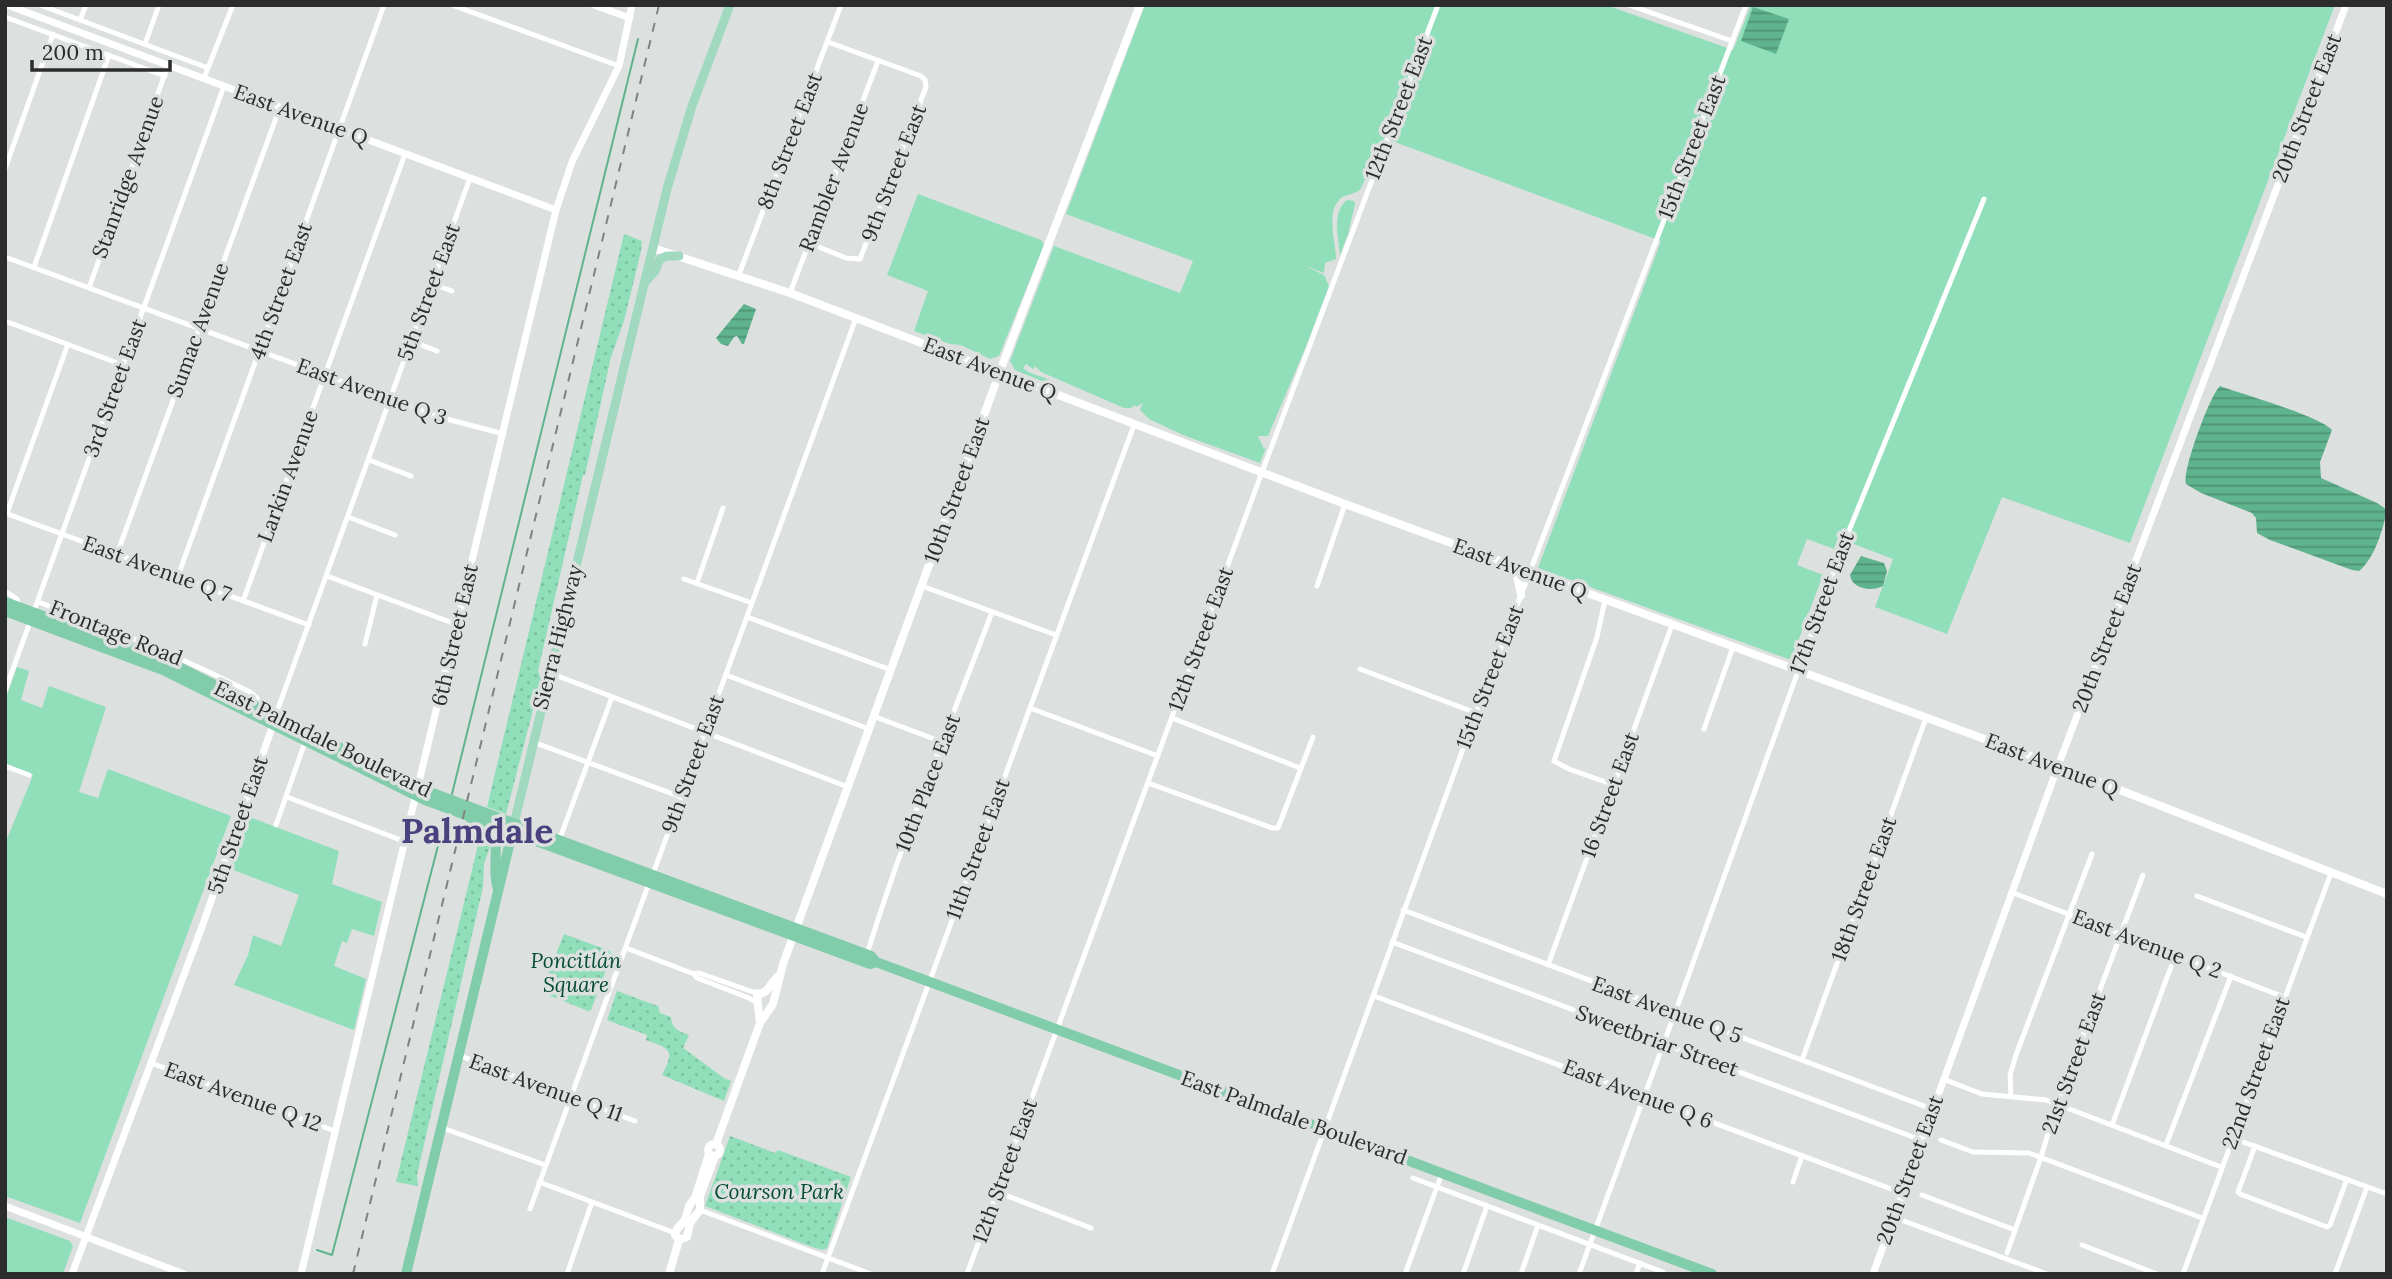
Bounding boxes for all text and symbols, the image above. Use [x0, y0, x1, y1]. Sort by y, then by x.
scale bar [32, 28, 170, 72]
street label: 20th Street East [2266, 29, 2348, 186]
street label: 12th Street East [1359, 31, 1439, 184]
text: 200 m [42, 39, 104, 66]
street label: 8th Street East [751, 68, 828, 213]
street label: 15th Street East [1652, 70, 1732, 223]
street label: East Avenue Q [230, 78, 372, 151]
street label: Stanridge Avenue [86, 92, 169, 262]
street label: Rambler Avenue [793, 98, 874, 255]
street label: 9th Street East [855, 99, 932, 245]
street label: 4th Street East [243, 218, 318, 363]
street label: 5th Street East [391, 219, 466, 364]
street label: Sumac Avenue [161, 259, 234, 401]
street label: 3rd Street East [77, 314, 152, 461]
street label: East Avenue Q [920, 331, 1061, 406]
street label: East Avenue Q 3 [293, 352, 451, 431]
street label: Larkin Avenue [251, 406, 324, 546]
street label: 10th Street East [918, 412, 996, 567]
street label: 17th Street East [1783, 527, 1860, 678]
street label: East Avenue Q 7 [79, 529, 235, 608]
street label: East Avenue Q [1449, 532, 1591, 605]
street label: 20th Street East [2066, 559, 2148, 716]
street label: 6th Street East [425, 560, 484, 709]
street label: Sierra Highway [526, 562, 589, 712]
street label: 12th Street East [1162, 562, 1239, 715]
street label: Frontage Road [46, 594, 187, 671]
street label: 15th Street East [1450, 600, 1530, 753]
street label: East Palmdale Boulevard [210, 674, 436, 803]
street label: 9th Street East [655, 690, 730, 837]
street label: 10th Place East [889, 709, 967, 856]
street label: 16 Street East [1574, 727, 1645, 862]
street label: East Avenue Q [1982, 727, 2123, 802]
street label: 5th Street East [201, 751, 274, 898]
street label: 11th Street East [939, 774, 1016, 923]
district label: Palmdale [401, 808, 553, 853]
street label: 18th Street East [1825, 812, 1903, 965]
street label: East Avenue Q 2 [2069, 903, 2226, 984]
park label: Poncitlán Square [531, 947, 622, 998]
street label: East Avenue Q 5 [1588, 970, 1746, 1049]
street label: 21st Street East [2035, 987, 2112, 1138]
street label: 22nd Street East [2215, 992, 2296, 1153]
street label: Sweetbriar Street [1572, 999, 1743, 1083]
street label: East Avenue Q 11 [466, 1047, 627, 1128]
street label: East Avenue Q 6 [1559, 1053, 1717, 1135]
street label: East Avenue Q 12 [161, 1056, 325, 1137]
street label: East Palmdale Boulevard [1177, 1064, 1411, 1171]
street label: 20th Street East [1870, 1090, 1949, 1248]
street label: 12th Street East [966, 1094, 1043, 1247]
park label: Courson Park [714, 1178, 844, 1205]

